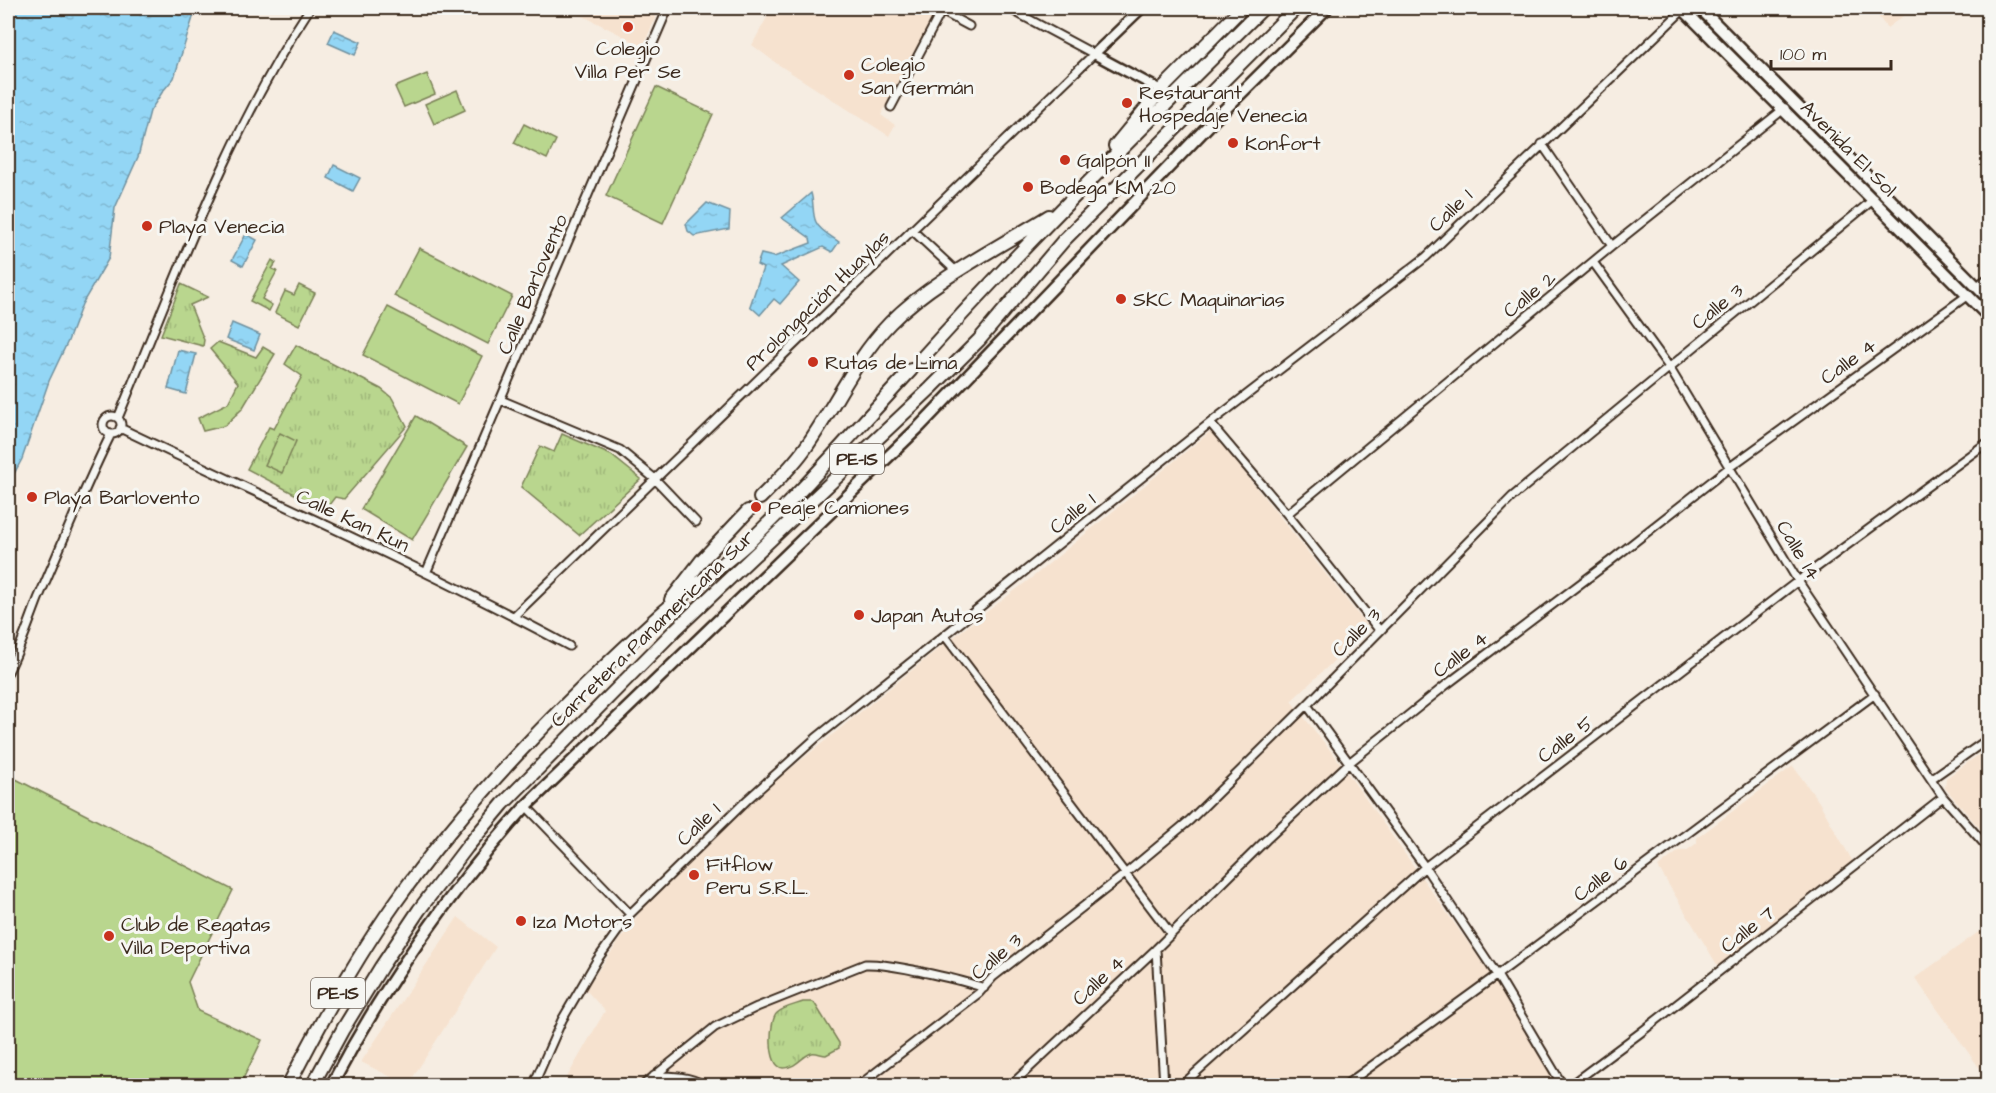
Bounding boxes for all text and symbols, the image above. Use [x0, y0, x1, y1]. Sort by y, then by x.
marker: Colegio Villa Per Se [621, 20, 635, 34]
scale bar [1771, 33, 1891, 71]
place label: Colegio Villa Per Se [575, 35, 681, 86]
text: 100 m [1780, 42, 1826, 67]
place label: Colegio San Germán [861, 51, 973, 102]
marker: Colegio San Germán [842, 68, 856, 82]
place label: Restaurant Hospedaje Venecia [1139, 79, 1307, 130]
street label: Avenida El Sol [1794, 94, 1903, 203]
marker: Restaurant Hospedaje Venecia [1120, 96, 1134, 110]
place label: Konfort [1245, 130, 1321, 158]
marker: Konfort [1226, 136, 1240, 150]
place label: Galpón II [1077, 147, 1151, 175]
marker: Galpón II [1058, 153, 1072, 167]
place label: Bodega KM 20 [1040, 174, 1176, 203]
marker: Bodega KM 20 [1021, 180, 1035, 194]
street label: Calle 1 [1422, 182, 1479, 239]
street label: Calle Barlovento [491, 210, 575, 359]
place label: Playa Venecia [159, 213, 284, 242]
marker: Playa Venecia [140, 219, 154, 233]
street label: Prolongación Huaylas [739, 224, 897, 378]
street label: Calle 2 [1497, 264, 1563, 325]
street label: Calle 3 [1686, 277, 1750, 336]
place label: SKC Maquinarias [1133, 286, 1285, 314]
marker: SKC Maquinarias [1114, 292, 1128, 306]
street label: Calle 4 [1815, 332, 1883, 392]
place label: Rutas de Lima [825, 349, 957, 377]
marker: Rutas de Lima [806, 355, 820, 369]
road number: PE-1S [830, 444, 884, 474]
street label: Calle Kan Kun [291, 482, 414, 559]
place label: Playa Barlovento [44, 484, 200, 513]
street label: Calle 1 [1044, 486, 1102, 541]
marker: Playa Barlovento [25, 490, 39, 504]
place label: Peaje Camiones [768, 494, 909, 522]
marker: Peaje Camiones [749, 500, 763, 514]
street label: Calle 14 [1769, 515, 1827, 586]
street label: Carretera Panamericana Sur [544, 523, 761, 734]
place label: Japan Autos [871, 602, 983, 630]
street label: Calle 3 [1326, 602, 1388, 664]
marker: Japan Autos [852, 608, 866, 622]
street label: Calle 4 [1427, 624, 1495, 685]
street label: Calle 5 [1532, 709, 1599, 770]
street label: Calle 1 [670, 796, 727, 853]
street label: Calle 6 [1567, 849, 1634, 909]
place label: Fitflow Peru S.R.L. [706, 851, 808, 902]
marker: Fitflow Peru S.R.L. [687, 868, 701, 882]
street label: Calle 7 [1715, 900, 1781, 960]
place label: Iza Motors [533, 908, 632, 936]
place label: Club de Regatas Villa Deportiva [121, 911, 271, 962]
marker: Iza Motors [514, 914, 528, 928]
street label: Calle 3 [965, 927, 1028, 987]
marker: Club de Regatas Villa Deportiva [102, 929, 116, 943]
street label: Calle 4 [1066, 949, 1132, 1012]
road number: PE-1S [311, 978, 365, 1008]

